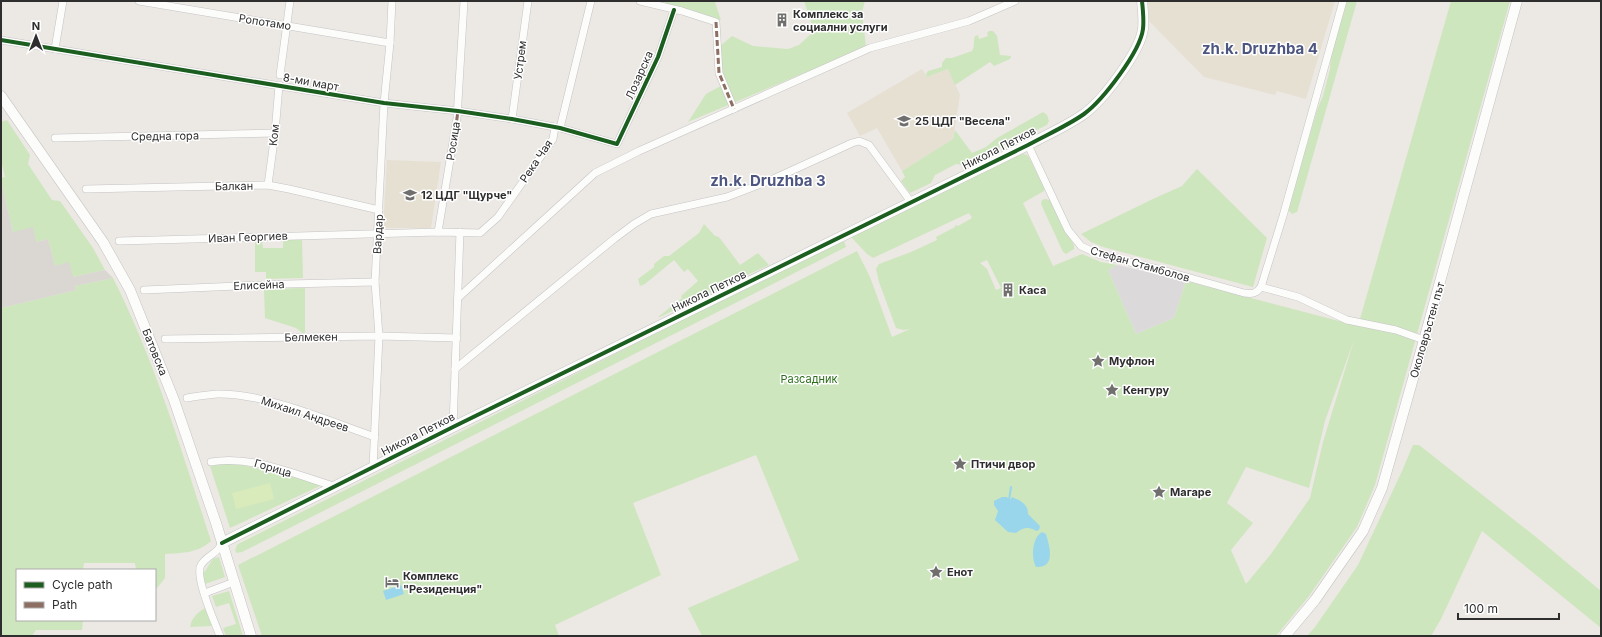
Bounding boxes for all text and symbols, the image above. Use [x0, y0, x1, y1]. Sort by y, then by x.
place label: Комплекс за социални услуги [793, 7, 888, 34]
street label: Ропотамо [238, 11, 293, 33]
building icon: Комплекс за социални услуги [774, 12, 790, 28]
north arrow [16, 16, 56, 56]
text: N [32, 19, 40, 33]
district label: zh.k. Druzhba 4 [1202, 39, 1318, 58]
street label: Устрем [511, 40, 529, 80]
street label: Лозарска [622, 49, 656, 101]
street label: 8-ми март [282, 70, 341, 94]
school or university icon: 25 ЦДГ "Весела" [896, 113, 912, 129]
place label: 25 ЦДГ "Весела" [915, 114, 1011, 128]
street label: Росица [443, 121, 463, 161]
street label: Ком [266, 123, 282, 147]
street label: Никола Петков [960, 123, 1038, 173]
street label: Средна гора [131, 128, 199, 144]
street label: Река Чая [517, 137, 555, 185]
district label: zh.k. Druzhba 3 [710, 171, 826, 190]
street label: Балкан [215, 179, 253, 193]
school or university icon: 12 ЦДГ "Щурче" [402, 187, 418, 203]
place label: 12 ЦДГ "Щурче" [421, 188, 512, 202]
street label: Вардар [370, 213, 386, 254]
street label: Иван Георгиев [208, 229, 288, 245]
street label: Стефан Стамболов [1089, 243, 1191, 285]
street label: Никола Петков [670, 267, 748, 315]
street label: Елисейна [233, 277, 285, 293]
street label: Околовръстен път [1407, 279, 1448, 380]
building icon: Каса [1000, 282, 1016, 298]
place label: Каса [1019, 283, 1046, 297]
street label: Батовска [139, 326, 171, 378]
street label: Белмекен [284, 330, 338, 344]
place icon: Муфлон [1090, 353, 1106, 369]
place label: Муфлон [1109, 354, 1155, 368]
park label: Разсадник [780, 372, 838, 386]
place icon: Кенгуру [1104, 382, 1120, 398]
place label: Кенгуру [1123, 383, 1169, 397]
street label: Михаил Андреев [259, 393, 351, 435]
street label: Никола Петков [379, 409, 457, 459]
street label: Горица [253, 456, 293, 480]
place icon: Птичи двор [952, 456, 968, 472]
place label: Птичи двор [971, 457, 1035, 471]
place icon: Магаре [1151, 484, 1167, 500]
place label: Магаре [1170, 485, 1212, 499]
place icon: Енот [928, 564, 944, 580]
place label: Енот [947, 565, 973, 579]
legend [16, 569, 156, 621]
place label: Комплекс "Резиденция" [403, 569, 482, 596]
hotel icon: Комплекс "Резиденция" [384, 574, 400, 590]
text: Cycle path [52, 577, 113, 592]
scale bar [1458, 595, 1559, 621]
text: Path [52, 597, 77, 612]
text: 100 m [1464, 601, 1498, 616]

